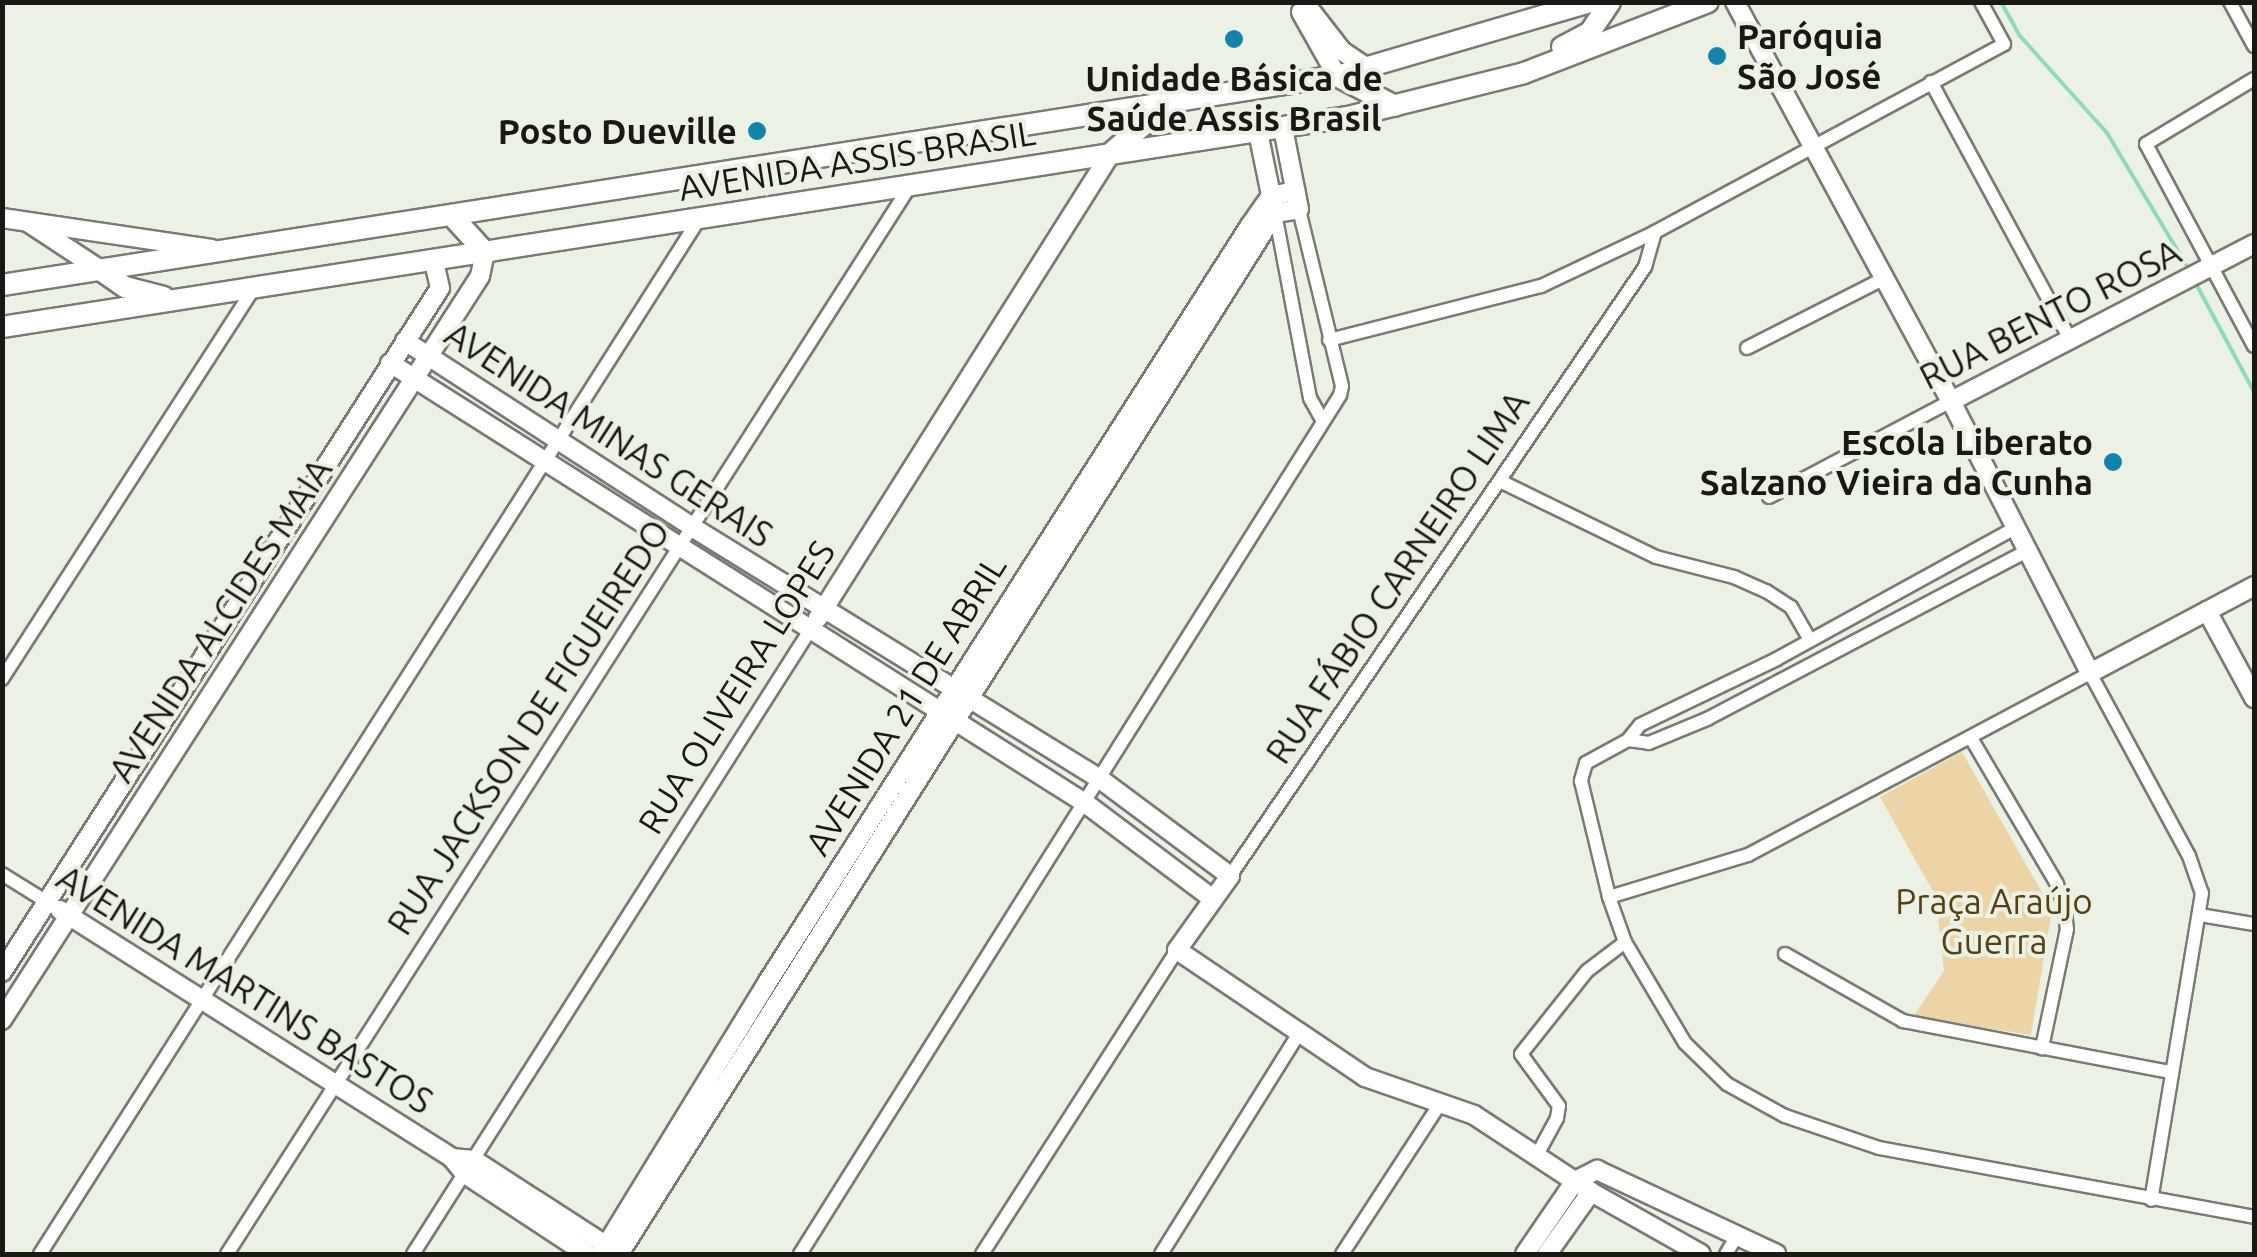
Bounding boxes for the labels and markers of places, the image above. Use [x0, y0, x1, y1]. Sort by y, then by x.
place label: Paróquia São José [1737, 15, 1883, 97]
marker: Unidade Básica de Saúde Assis Brasil [1221, 26, 1247, 52]
marker: Paróquia São José [1706, 45, 1728, 67]
place label: Unidade Básica de Saúde Assis Brasil [1085, 57, 1383, 139]
place label: Posto Dueville [498, 110, 737, 152]
marker: Posto Dueville [746, 120, 768, 142]
place label: Escola Liberato Salzano Vieira da Cunha [1700, 421, 2093, 503]
marker: Escola Liberato Salzano Vieira da Cunha [2102, 451, 2124, 473]

